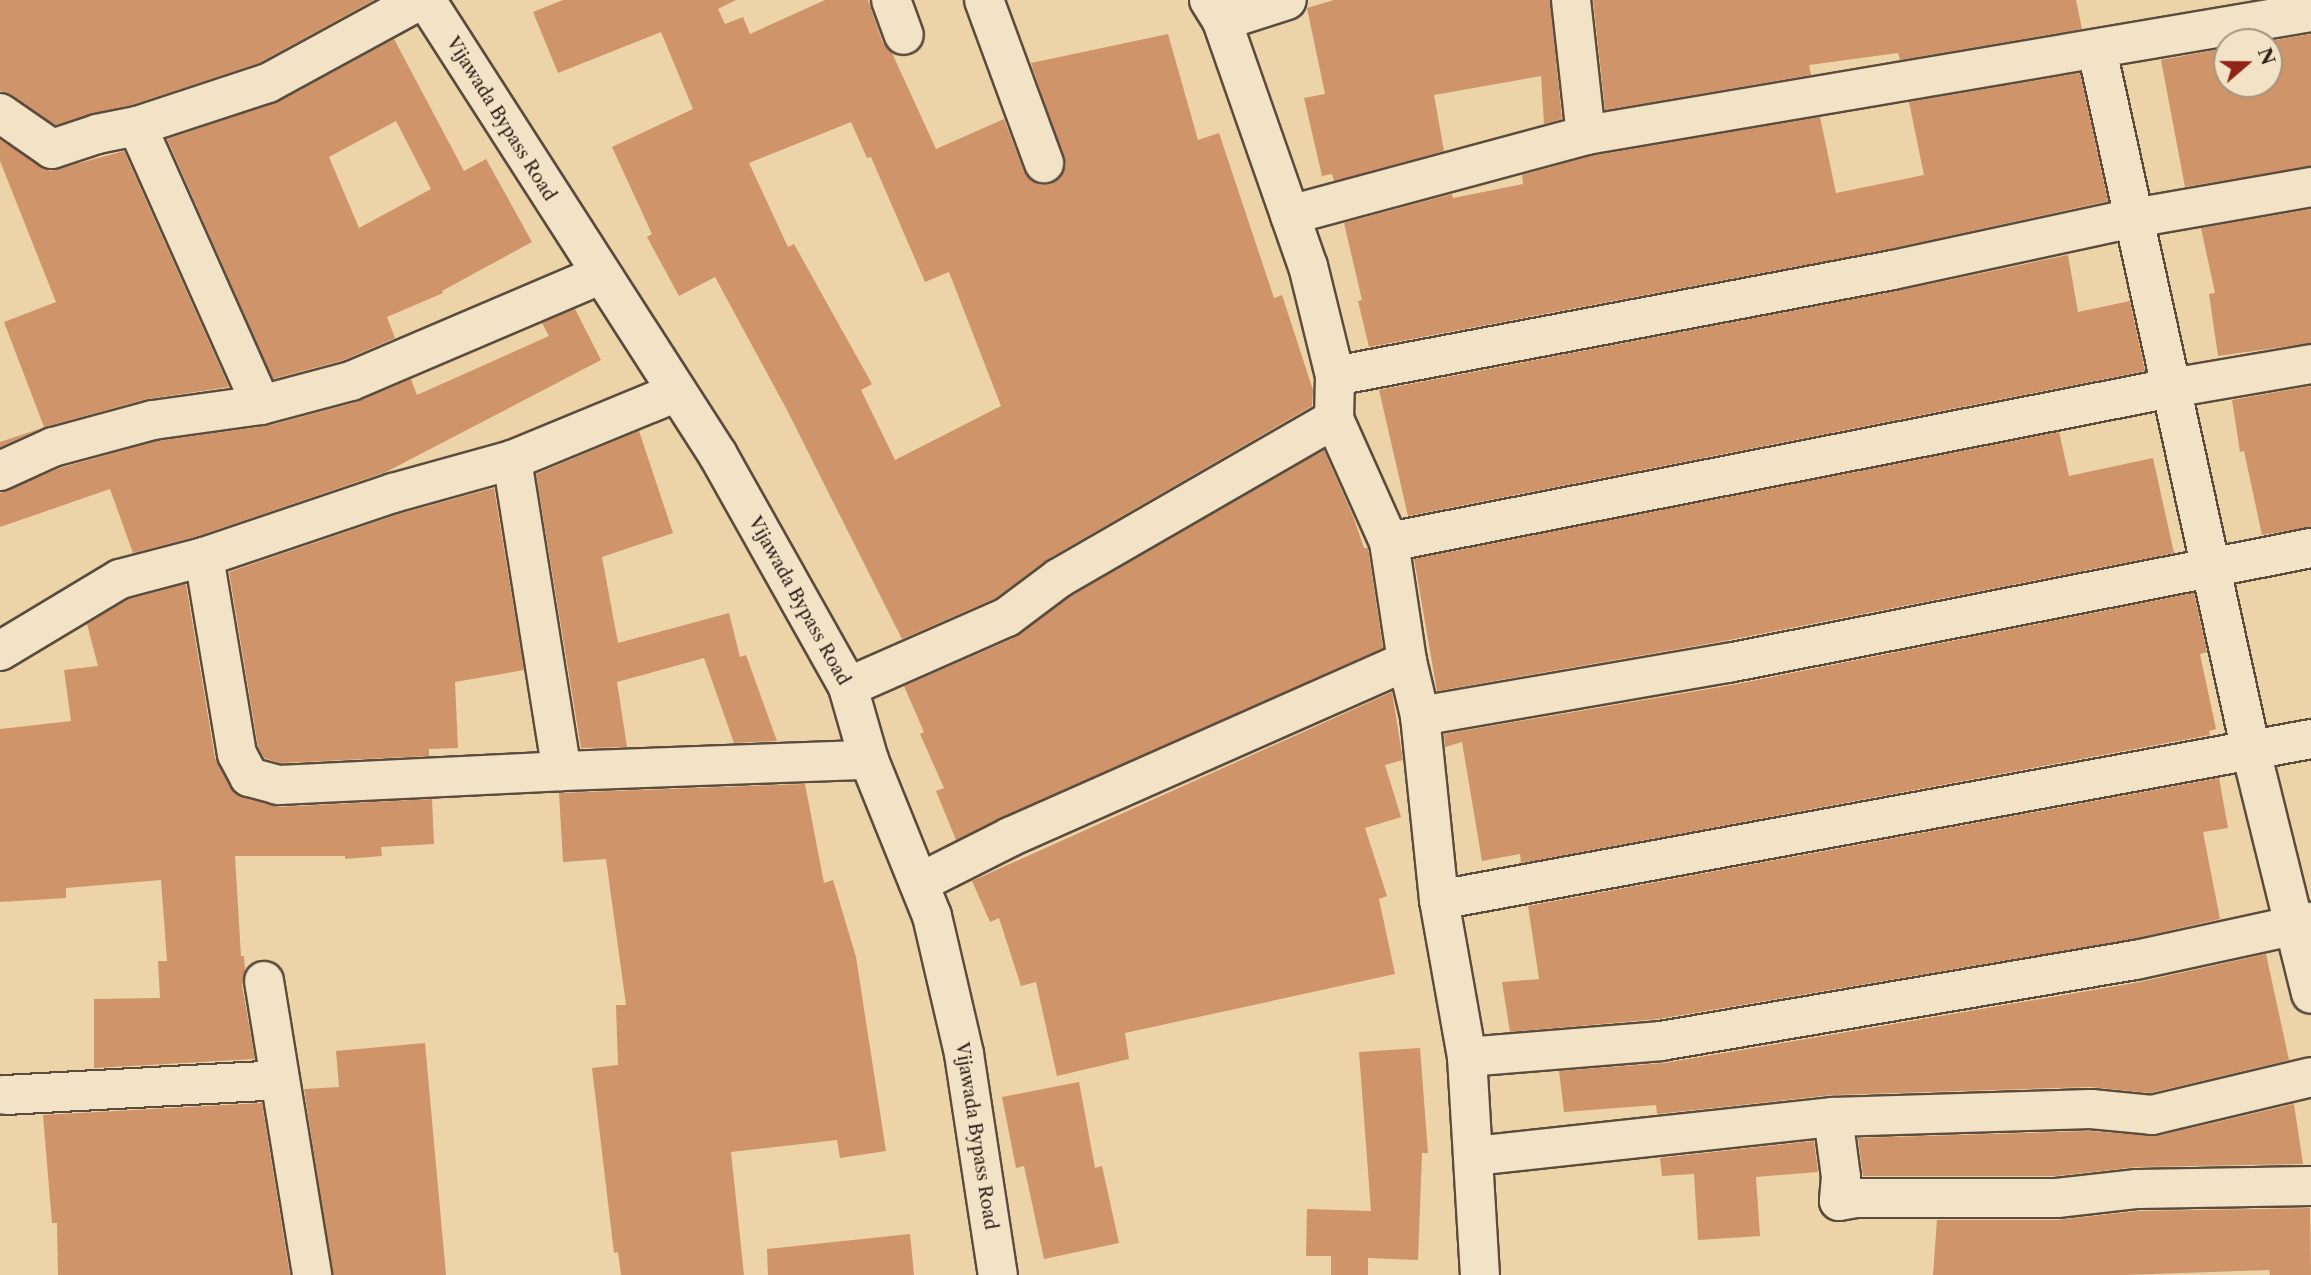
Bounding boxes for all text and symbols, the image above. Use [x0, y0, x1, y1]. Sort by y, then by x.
north arrow [2213, 28, 2283, 98]
street label: Vijawada Bypass Road [442, 33, 560, 205]
text: N [2253, 45, 2280, 68]
street label: Vijawada Bypass Road [744, 513, 854, 689]
street label: Vijawada Bypass Road [950, 1041, 1002, 1231]

